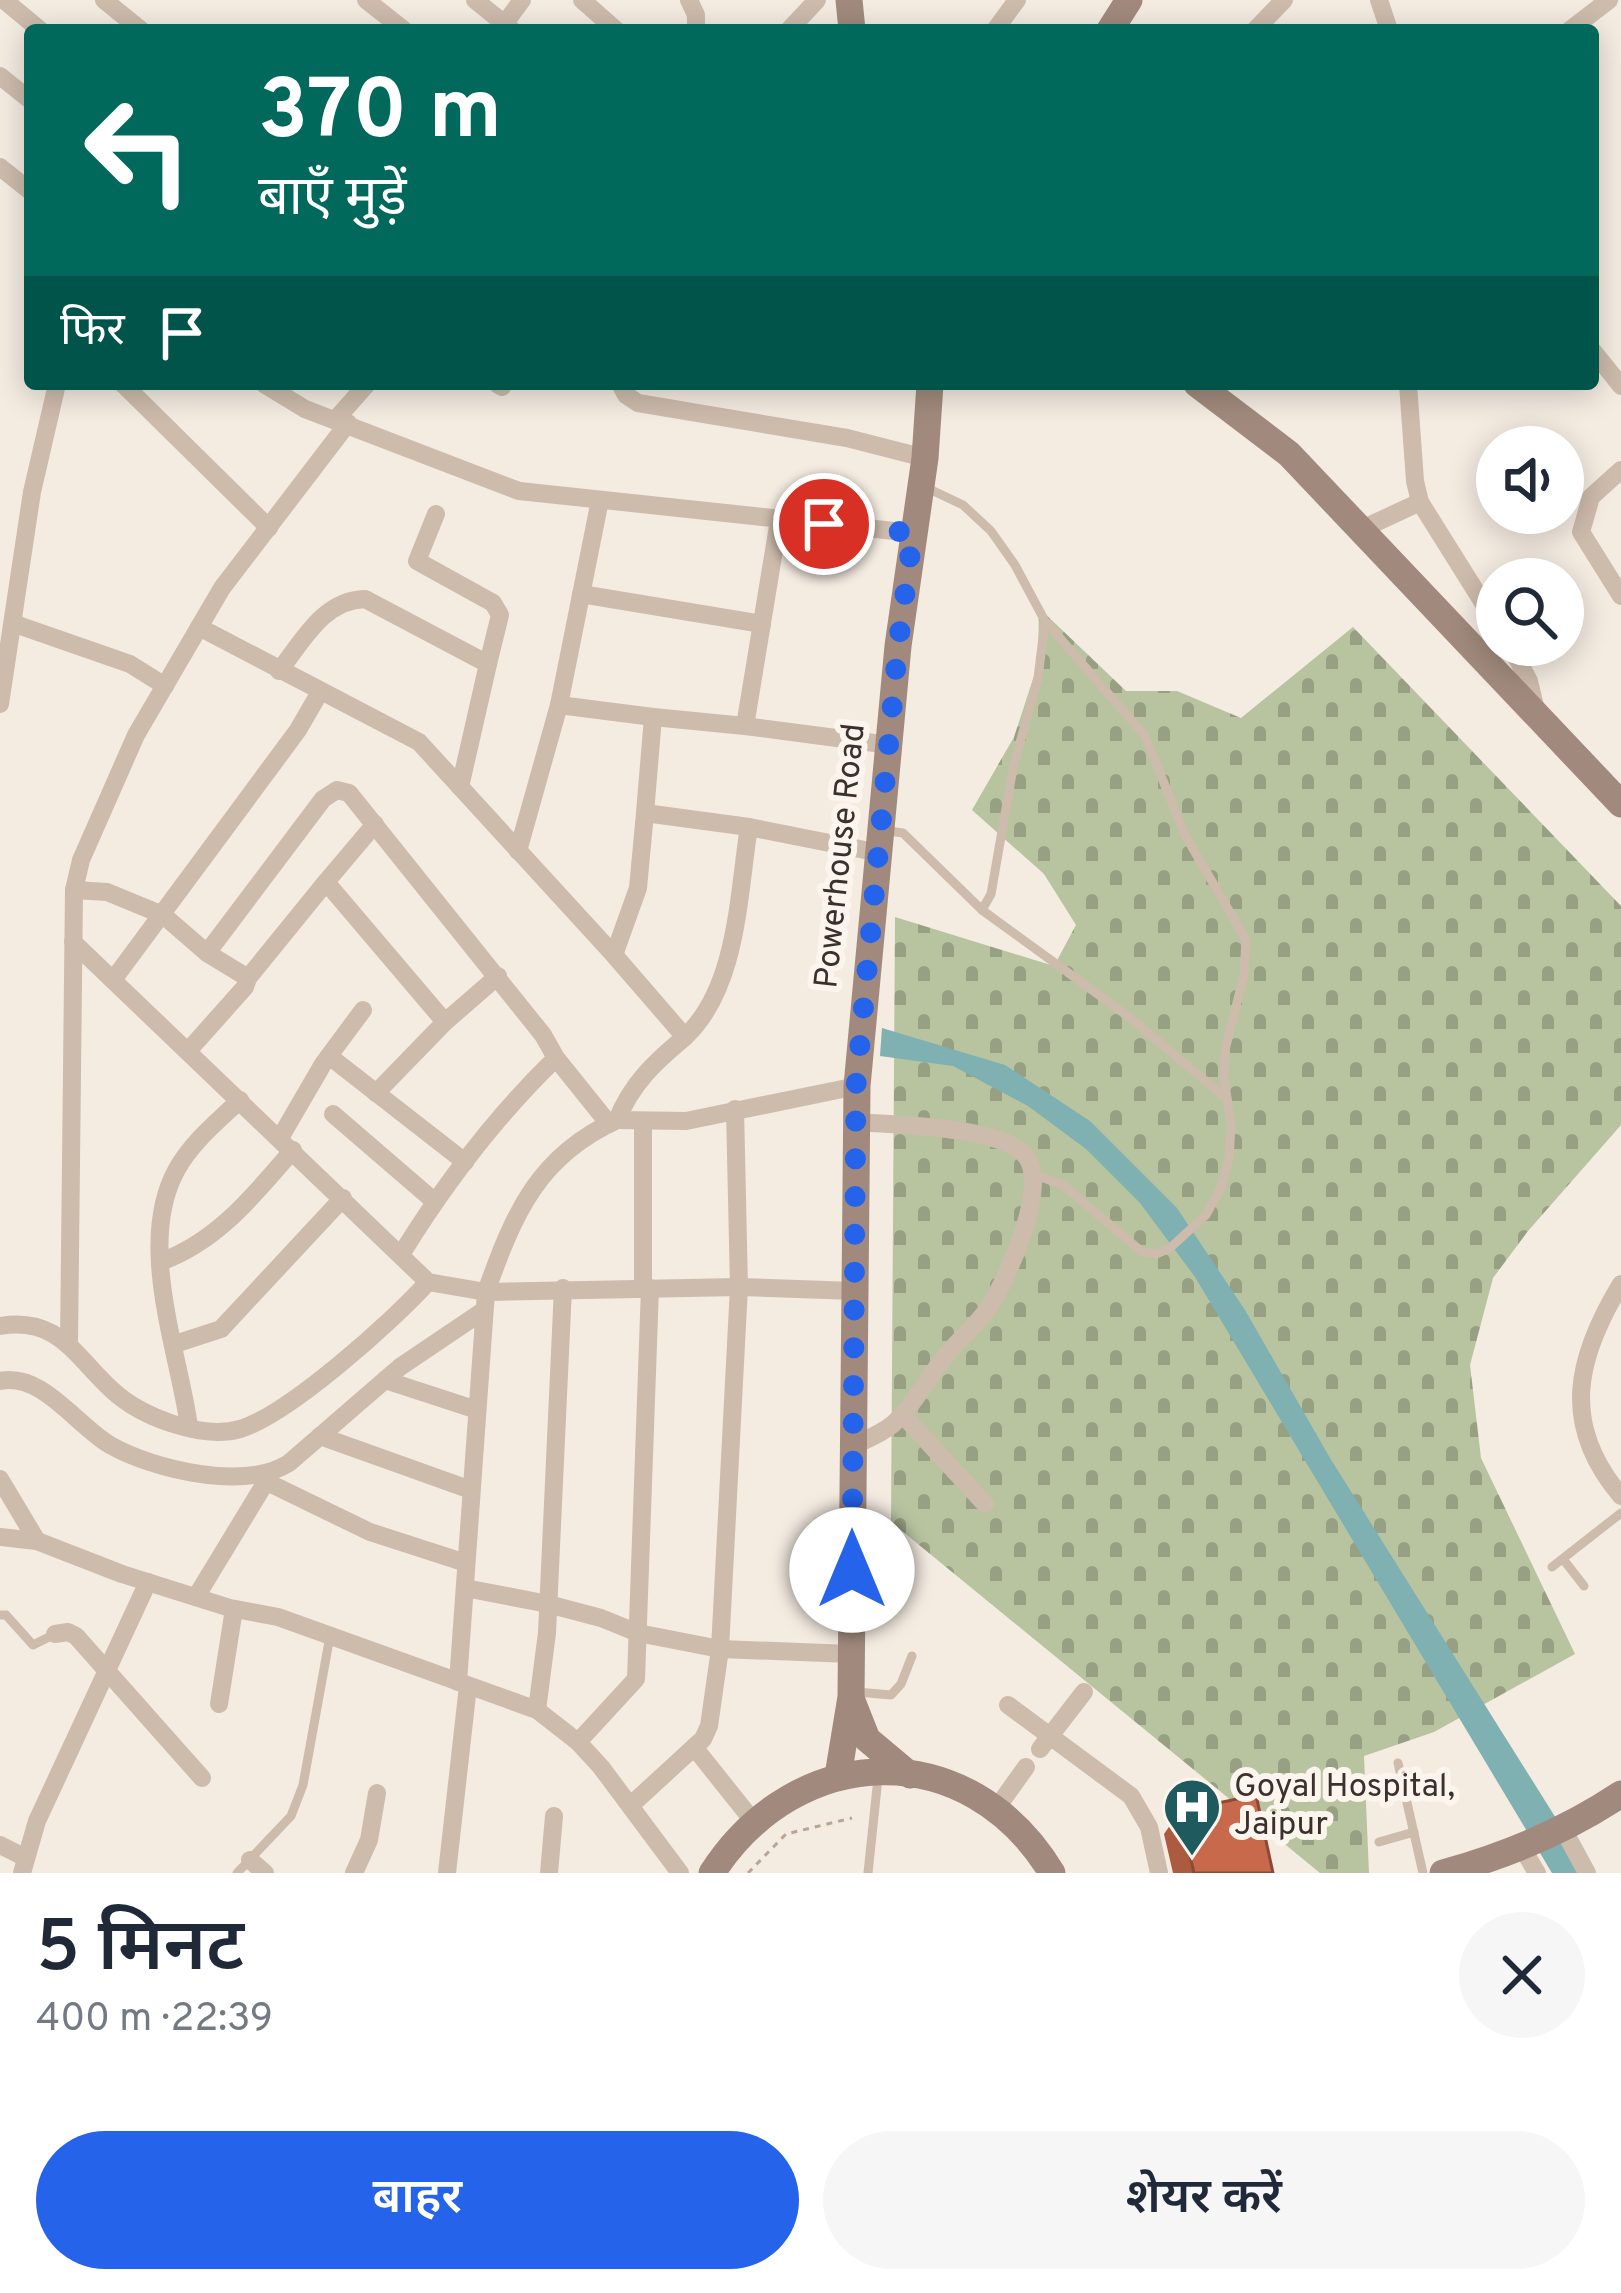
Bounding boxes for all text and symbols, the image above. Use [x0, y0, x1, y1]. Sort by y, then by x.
text: 370 m [258, 62, 502, 168]
icon: left [60, 72, 216, 228]
text: बाएँ मुड़ें [258, 166, 407, 235]
icon: arrive [149, 300, 215, 366]
text: फिर [60, 304, 125, 361]
map controls [1476, 426, 1584, 666]
button: sound [1476, 426, 1584, 534]
pin [773, 473, 875, 575]
icon: arrive [791, 491, 857, 557]
button: search [1476, 558, 1584, 666]
street label: Powerhouse Road [807, 721, 877, 991]
position arrow [789, 1507, 915, 1633]
place label: Goyal Hospital, Jaipur [1234, 1767, 1455, 1847]
hospital icon: Goyal Hospital, Jaipur [1161, 1776, 1223, 1858]
text: 5 मिनट [36, 1905, 244, 1997]
button: close [1459, 1912, 1585, 2038]
text: 400 m · 22:39 [36, 1996, 273, 2045]
button: बाहर [36, 2131, 799, 2269]
button: शेयर करें [823, 2131, 1585, 2269]

